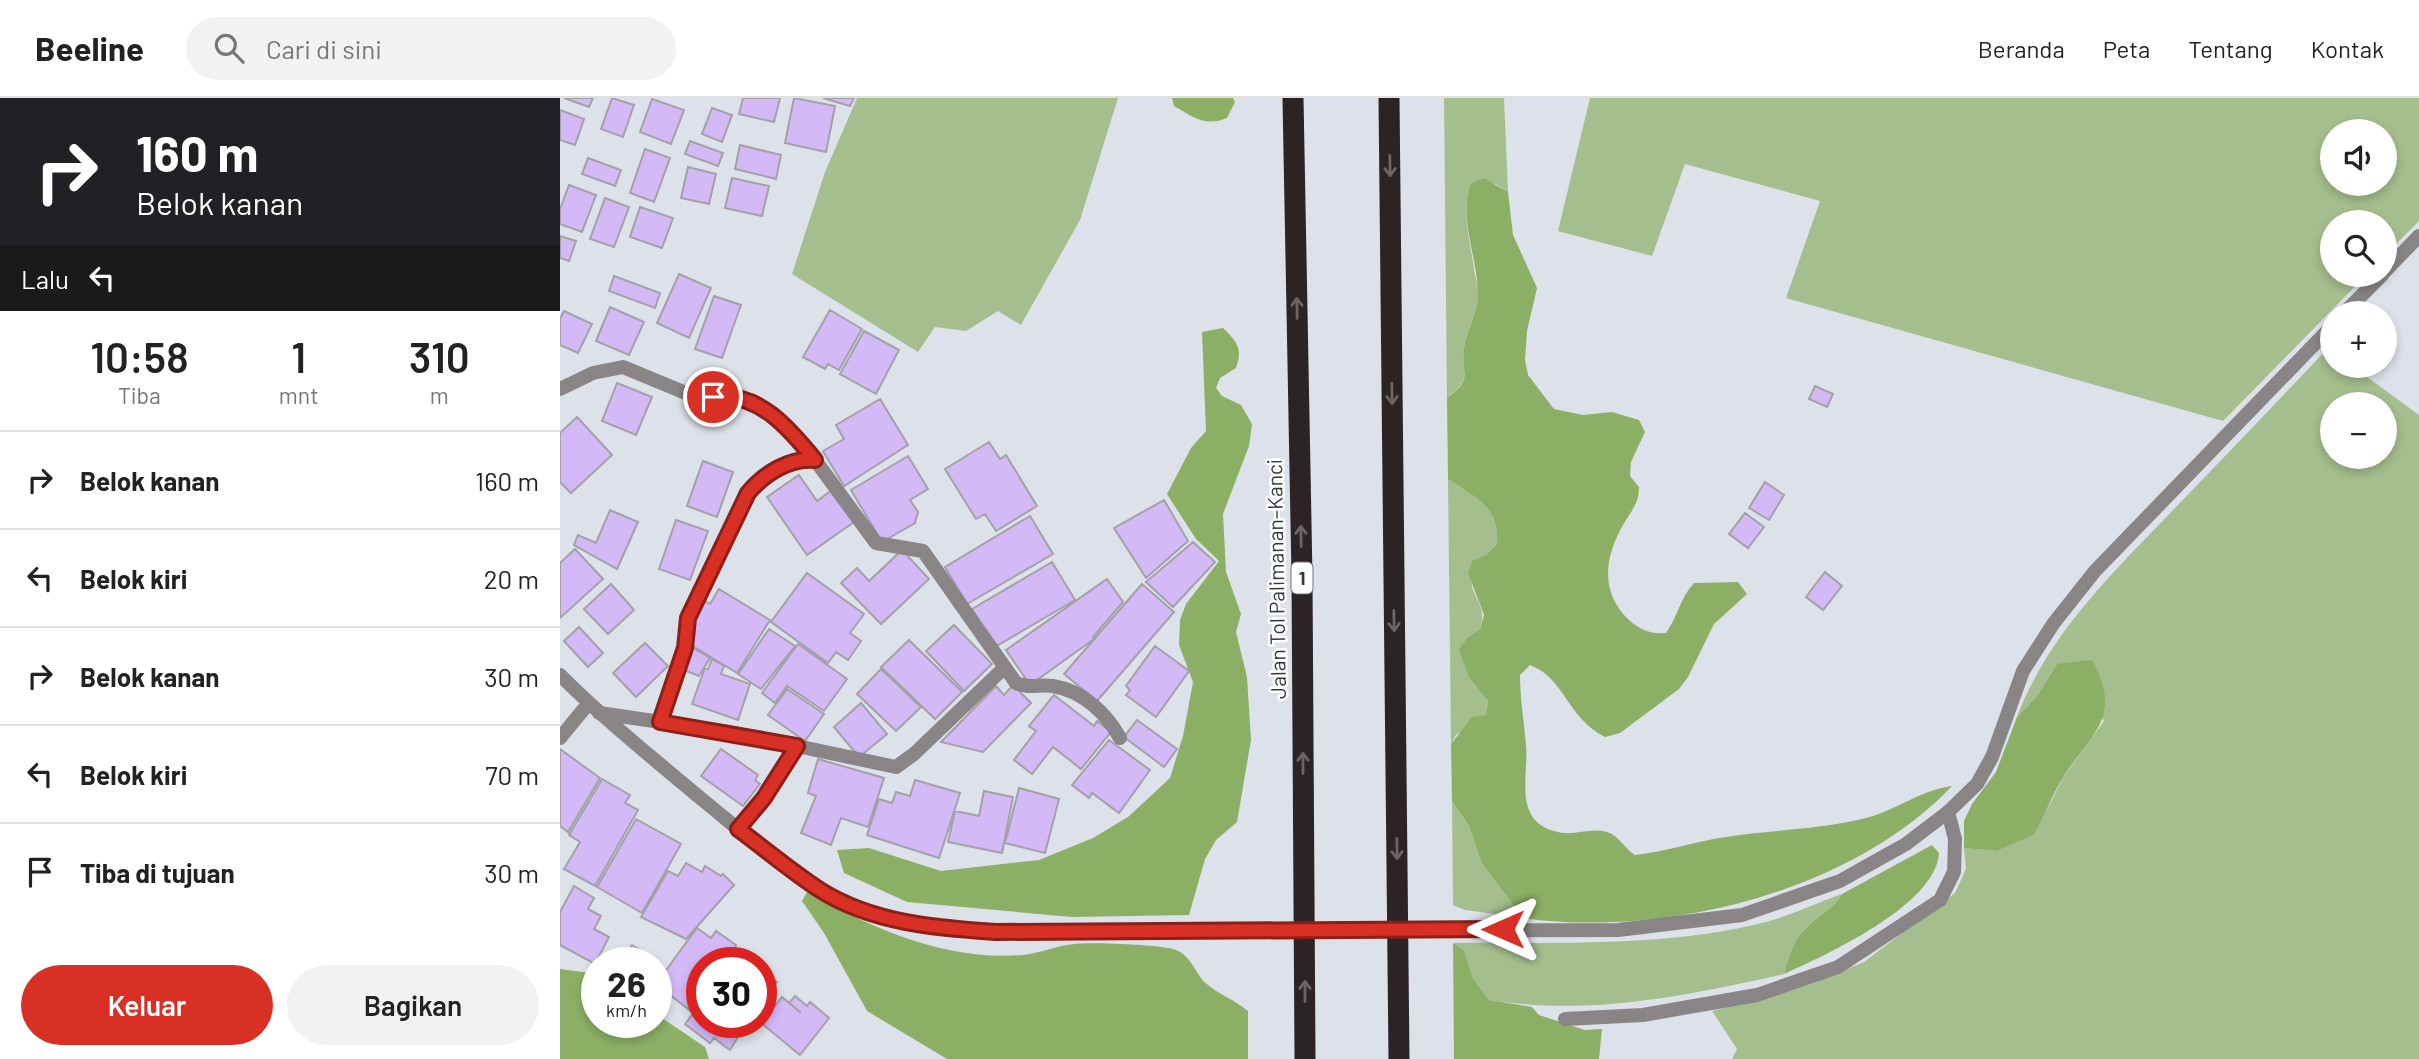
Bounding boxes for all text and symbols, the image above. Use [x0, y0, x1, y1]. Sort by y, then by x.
search box [186, 17, 676, 80]
text: Beeline [35, 28, 144, 68]
icon: search [210, 29, 248, 67]
text: Cari di sini [266, 33, 382, 64]
text: Beranda [1978, 34, 2065, 63]
text: Peta [2103, 34, 2150, 63]
text: Tentang [2188, 34, 2273, 63]
text: Kontak [2311, 34, 2384, 63]
map controls [2320, 119, 2397, 469]
button: sound [2320, 119, 2397, 196]
text: 160 m [136, 123, 258, 182]
icon: right [21, 126, 112, 217]
one-way arrow [1383, 154, 1396, 177]
text: Belok kanan [136, 183, 303, 221]
button: search [2320, 210, 2397, 287]
icon: left [83, 259, 121, 297]
text: Lalu [21, 263, 69, 294]
one-way arrow [1290, 297, 1304, 320]
button: + [2320, 301, 2397, 378]
text: 10:58 [90, 331, 189, 381]
text: 1 [291, 331, 306, 381]
text: 310 [409, 331, 470, 381]
pin [683, 367, 743, 427]
icon: arrive [694, 378, 732, 416]
text: Tiba [118, 381, 161, 409]
text: mnt [279, 381, 319, 409]
text: m [430, 381, 449, 409]
one-way arrow [1385, 382, 1399, 405]
button: − [2320, 392, 2397, 469]
street label: Jalan Tol Palimanan–Kanci [1261, 459, 1290, 699]
icon: right [21, 461, 59, 499]
text: Belok kanan [80, 465, 219, 496]
text: 160 m [475, 465, 539, 496]
one-way arrow [1294, 525, 1308, 548]
icon: left [21, 559, 59, 597]
road number: 1 [1292, 562, 1312, 593]
text: Belok kiri [80, 563, 187, 594]
text: 20 m [484, 563, 539, 594]
one-way arrow [1387, 609, 1401, 632]
icon: right [21, 657, 59, 695]
text: Belok kanan [80, 661, 219, 692]
text: 30 m [484, 661, 539, 692]
one-way arrow [1296, 752, 1310, 775]
icon: left [21, 755, 59, 793]
text: Belok kiri [80, 759, 187, 790]
text: 70 m [485, 759, 539, 790]
one-way arrow [1390, 837, 1404, 860]
icon: arrive [21, 853, 59, 891]
text: Tiba di tujuan [80, 857, 235, 888]
text: 30 m [484, 857, 539, 888]
position arrow [1466, 892, 1540, 966]
speed limit sign: 30 [686, 947, 777, 1038]
text: 26 [607, 962, 646, 1004]
button: Keluar [21, 965, 273, 1045]
button: Bagikan [287, 965, 539, 1045]
one-way arrow [1298, 980, 1312, 1003]
text: km/h [606, 999, 647, 1021]

